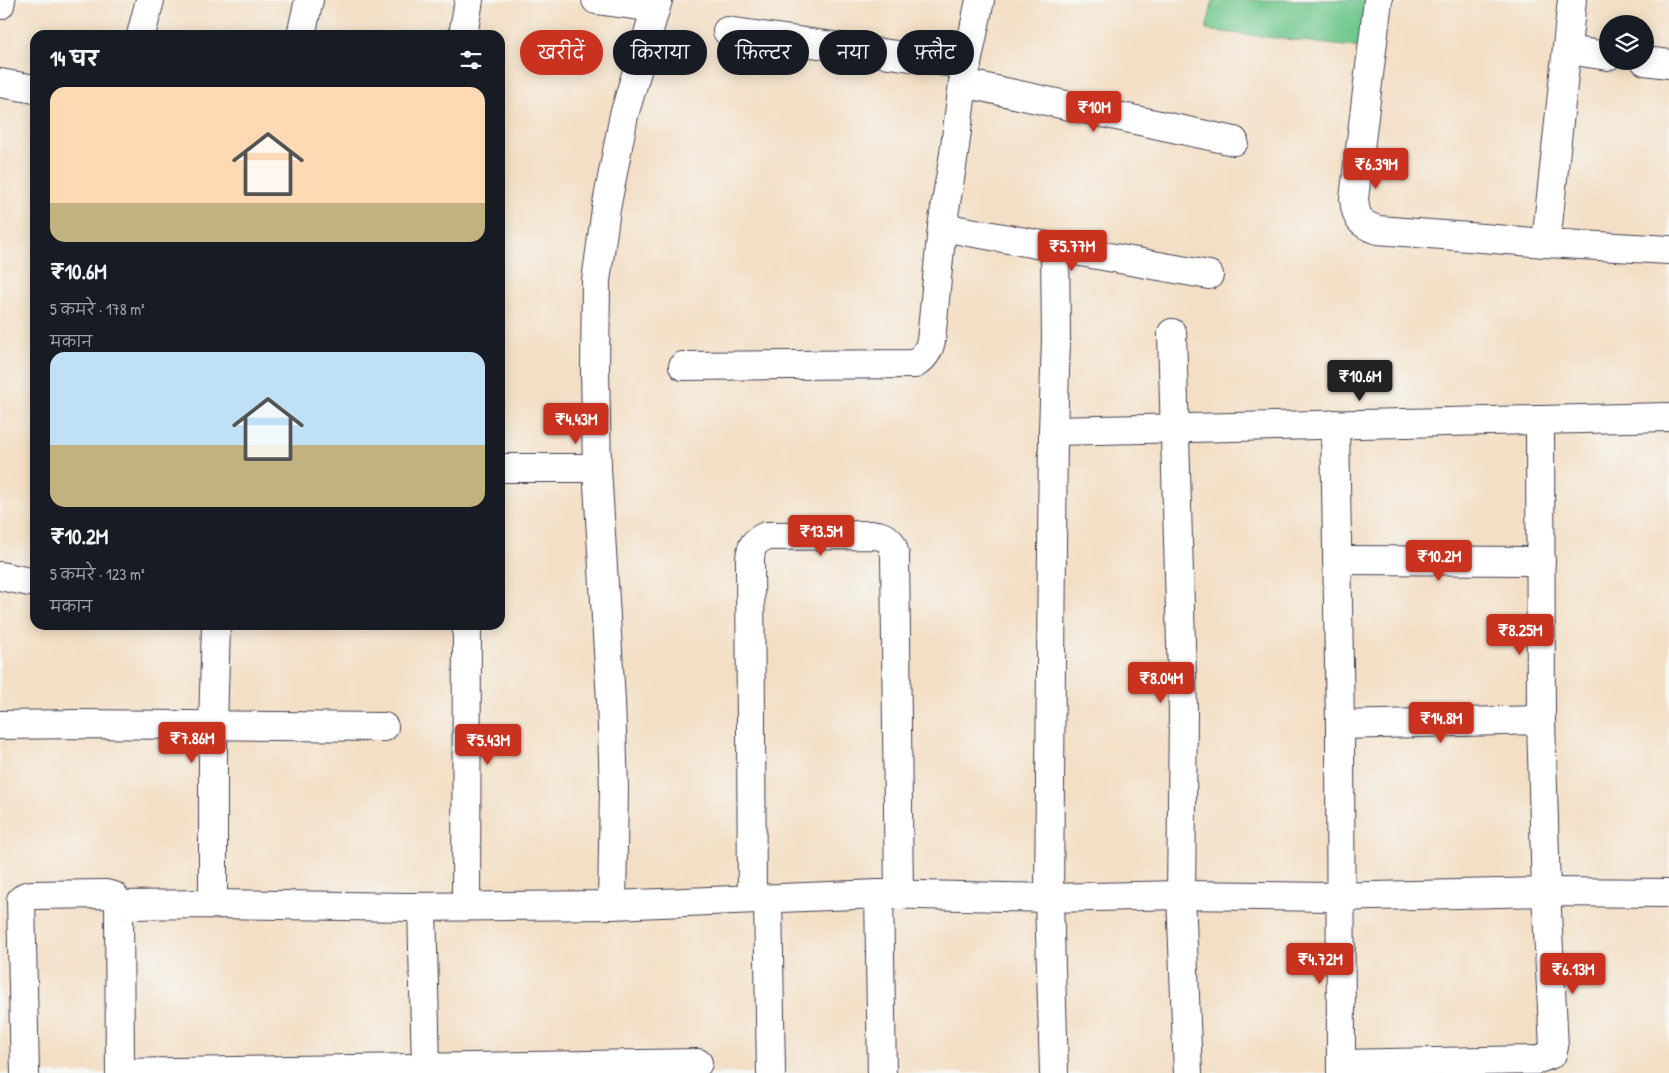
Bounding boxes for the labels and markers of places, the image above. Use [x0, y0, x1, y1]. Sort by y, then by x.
pin: ₹10M [1064, 90, 1124, 133]
pin: ₹6.39M [1335, 148, 1417, 190]
pin: ₹5.77M [1031, 230, 1113, 272]
pin: ₹10.6M [1319, 360, 1401, 402]
pin: ₹4.43M [535, 402, 617, 445]
pin: ₹13.5M [780, 514, 862, 557]
pin: ₹10.2M [1398, 540, 1480, 582]
pin: ₹8.25M [1479, 614, 1561, 656]
pin: ₹8.04M [1120, 662, 1202, 704]
pin: ₹14.8M [1400, 702, 1482, 744]
pin: ₹7.86M [151, 722, 233, 764]
pin: ₹5.43M [447, 724, 529, 766]
pin: ₹4.72M [1279, 942, 1361, 985]
pin: ₹6.13M [1532, 952, 1614, 995]

